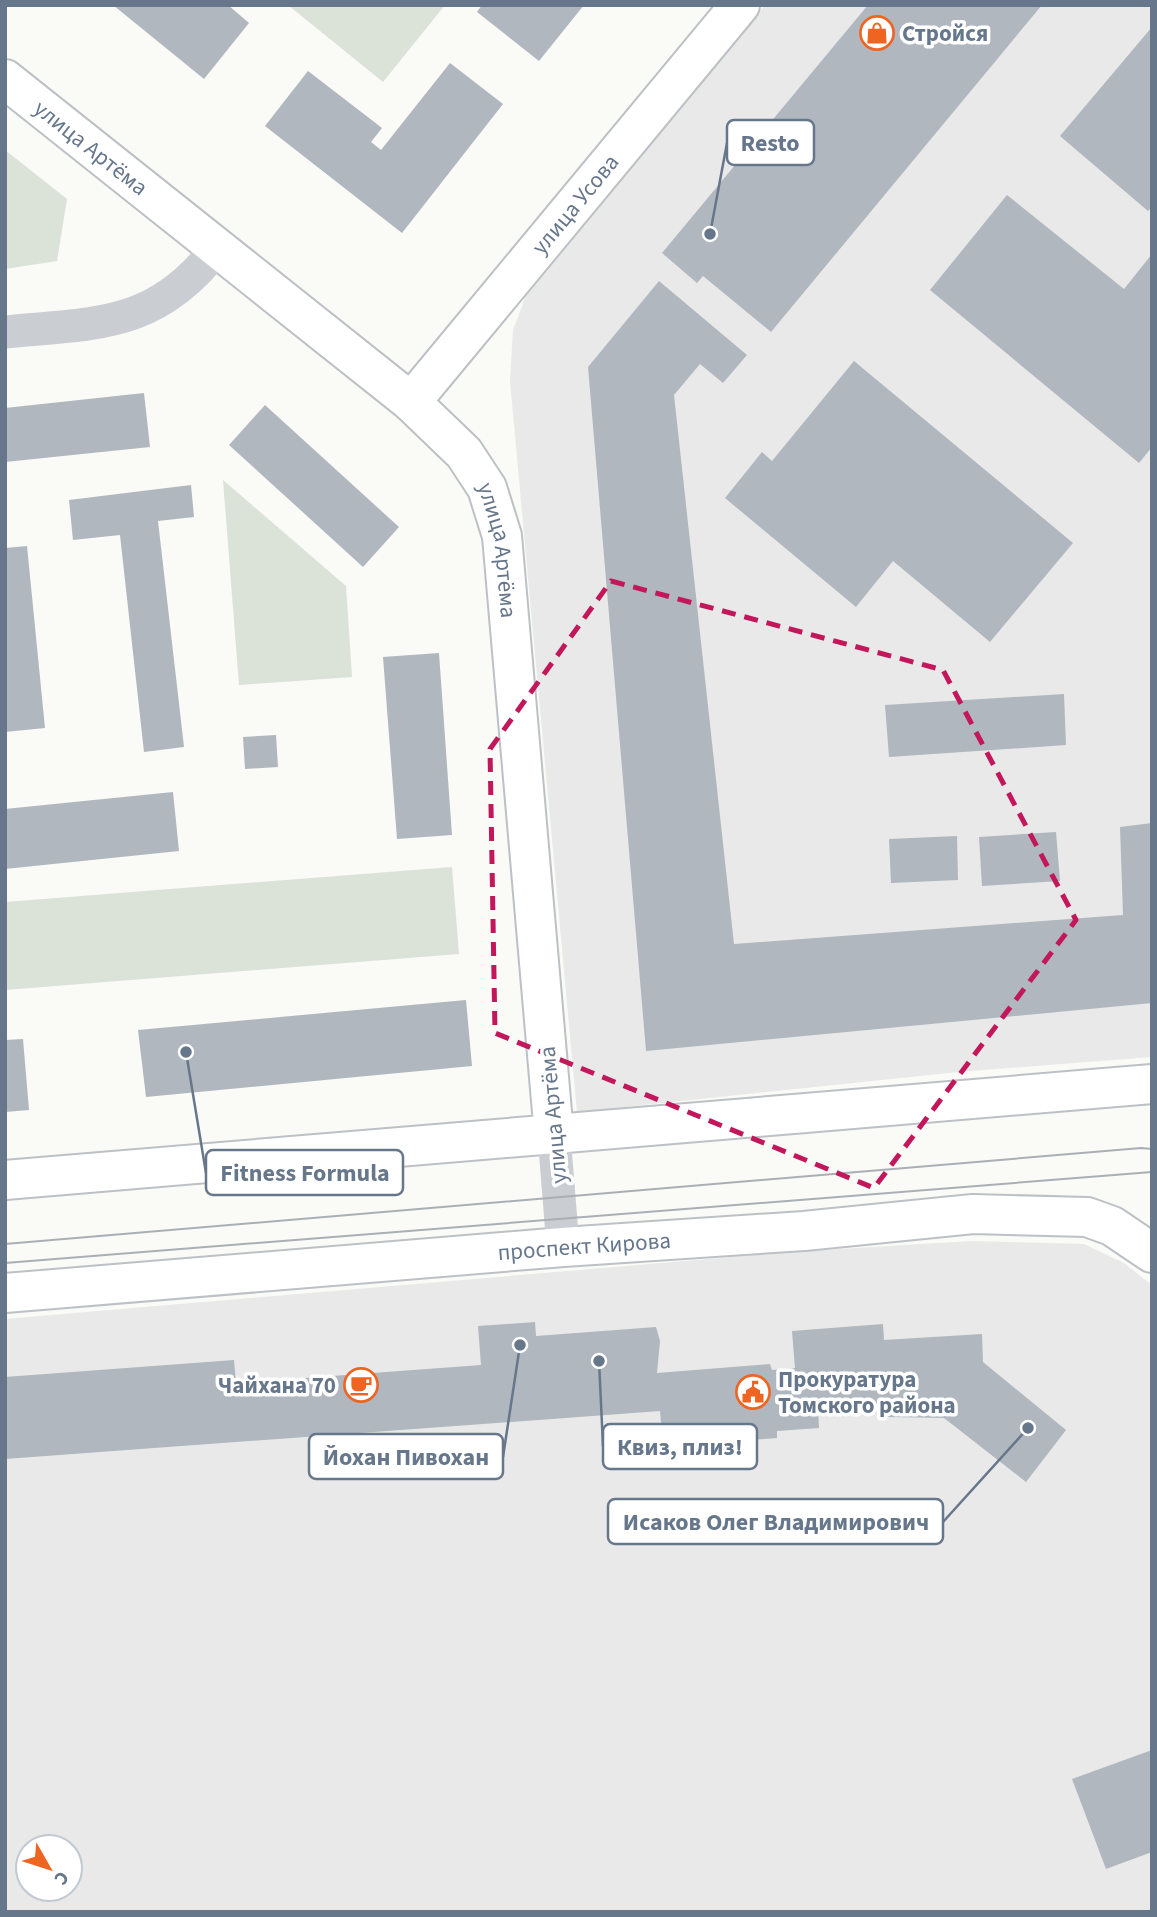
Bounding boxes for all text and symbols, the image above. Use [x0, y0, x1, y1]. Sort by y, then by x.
shop icon: Стройся [858, 14, 896, 52]
place label: Стройся [902, 17, 988, 50]
street label: улица Артёма [27, 92, 155, 203]
callout: Resto [727, 120, 814, 165]
text: Resto [740, 126, 800, 161]
street label: улица Усова [523, 147, 626, 261]
street label: улица Артёма [470, 478, 526, 619]
street label: улица Артёма [531, 1045, 575, 1185]
callout: Fitness Formula [206, 1150, 403, 1195]
text: Fitness Formula [220, 1156, 390, 1191]
street label: проспект Кирова [496, 1223, 672, 1269]
place label: Прокуратура Томского района [778, 1363, 956, 1422]
cafe icon: Чайхана 70 [342, 1366, 380, 1404]
place label: Чайхана 70 [218, 1369, 336, 1402]
public building icon: Прокуратура Томского района [734, 1373, 772, 1411]
callout: Квиз, плиз! [603, 1424, 757, 1469]
text: Квиз, плиз! [617, 1430, 743, 1465]
callout: Йохан Пивохан [309, 1434, 503, 1479]
text: Йохан Пивохан [323, 1440, 489, 1475]
callout: Исаков Олег Владимирович [608, 1499, 943, 1544]
text: Исаков Олег Владимирович [623, 1505, 929, 1540]
north arrow [14, 1833, 84, 1903]
text: С [47, 1865, 75, 1891]

